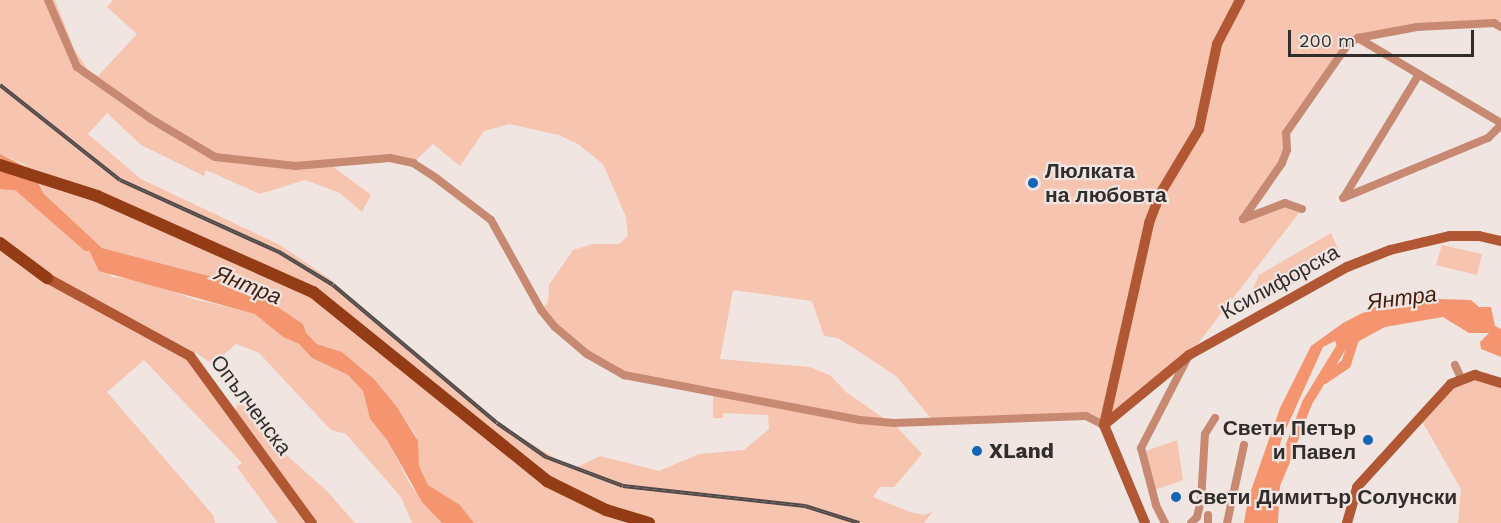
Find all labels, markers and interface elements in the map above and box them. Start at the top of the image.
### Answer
scale bar [1291,18,1477,56]
text: 200 m [1299,30,1355,51]
place label: Люлката на любовта [1045,158,1167,208]
marker: Люлката на любовта [1026,176,1040,190]
street label: Ксилифорска [1217,239,1343,325]
water label: Янтра [211,260,285,310]
water label: Янтра [1366,281,1438,315]
street label: Опълченска [205,350,297,460]
place label: Свети Петър и Павел [1223,415,1356,465]
marker: Свети Петър и Павел [1361,433,1375,447]
place label: XLand [989,438,1054,464]
marker: XLand [970,444,984,458]
place label: Свети Димитър Солунски [1188,484,1457,510]
marker: Свети Димитър Солунски [1169,490,1183,504]

